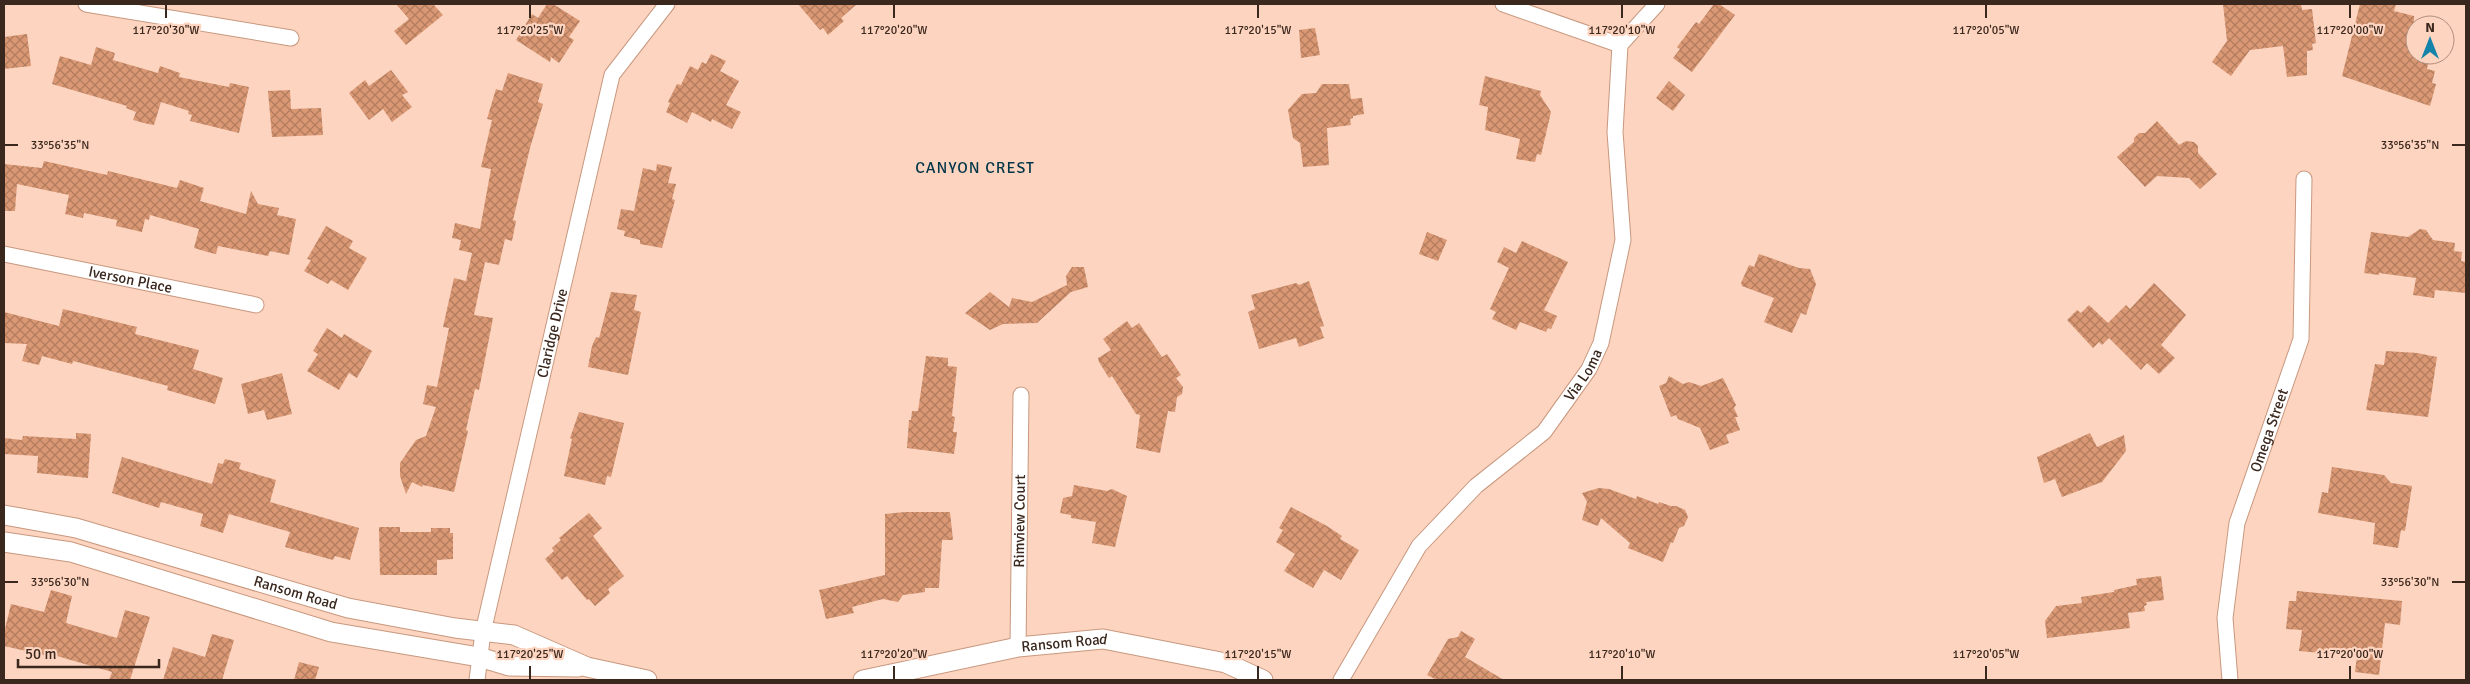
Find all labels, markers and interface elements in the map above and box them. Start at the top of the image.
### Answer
north arrow [2405,15,2455,65]
text: N [2425,19,2435,36]
text: 117°20'30"W [132,23,200,38]
text: 117°20'25"W [496,23,564,38]
text: 117°20'20"W [860,23,928,38]
text: 117°20'15"W [1224,23,1292,38]
text: 117°20'10"W [1588,23,1656,38]
text: 117°20'05"W [1952,23,2020,38]
text: 117°20'00"W [2316,23,2384,38]
text: 33°56'35"N [31,138,89,153]
text: 33°56'35"N [2381,138,2439,153]
district label: CANYON CREST [915,158,1035,178]
street label: Iverson Place [87,262,174,297]
street label: Claridge Drive [533,287,571,380]
street label: Via Loma [1560,346,1606,405]
street label: Omega Street [2246,386,2292,475]
street label: Rimview Court [1010,474,1029,568]
street label: Ransom Road [252,572,340,613]
text: 33°56'30"N [31,575,89,590]
text: 33°56'30"N [2381,575,2439,590]
street label: Ransom Road [1020,629,1109,656]
scale bar [18,636,159,668]
text: 50 m [25,645,56,663]
text: 117°20'25"W [496,647,564,662]
text: 117°20'20"W [860,647,928,662]
text: 117°20'15"W [1224,647,1292,662]
text: 117°20'10"W [1588,647,1656,662]
text: 117°20'05"W [1952,647,2020,662]
text: 117°20'00"W [2316,647,2384,662]

